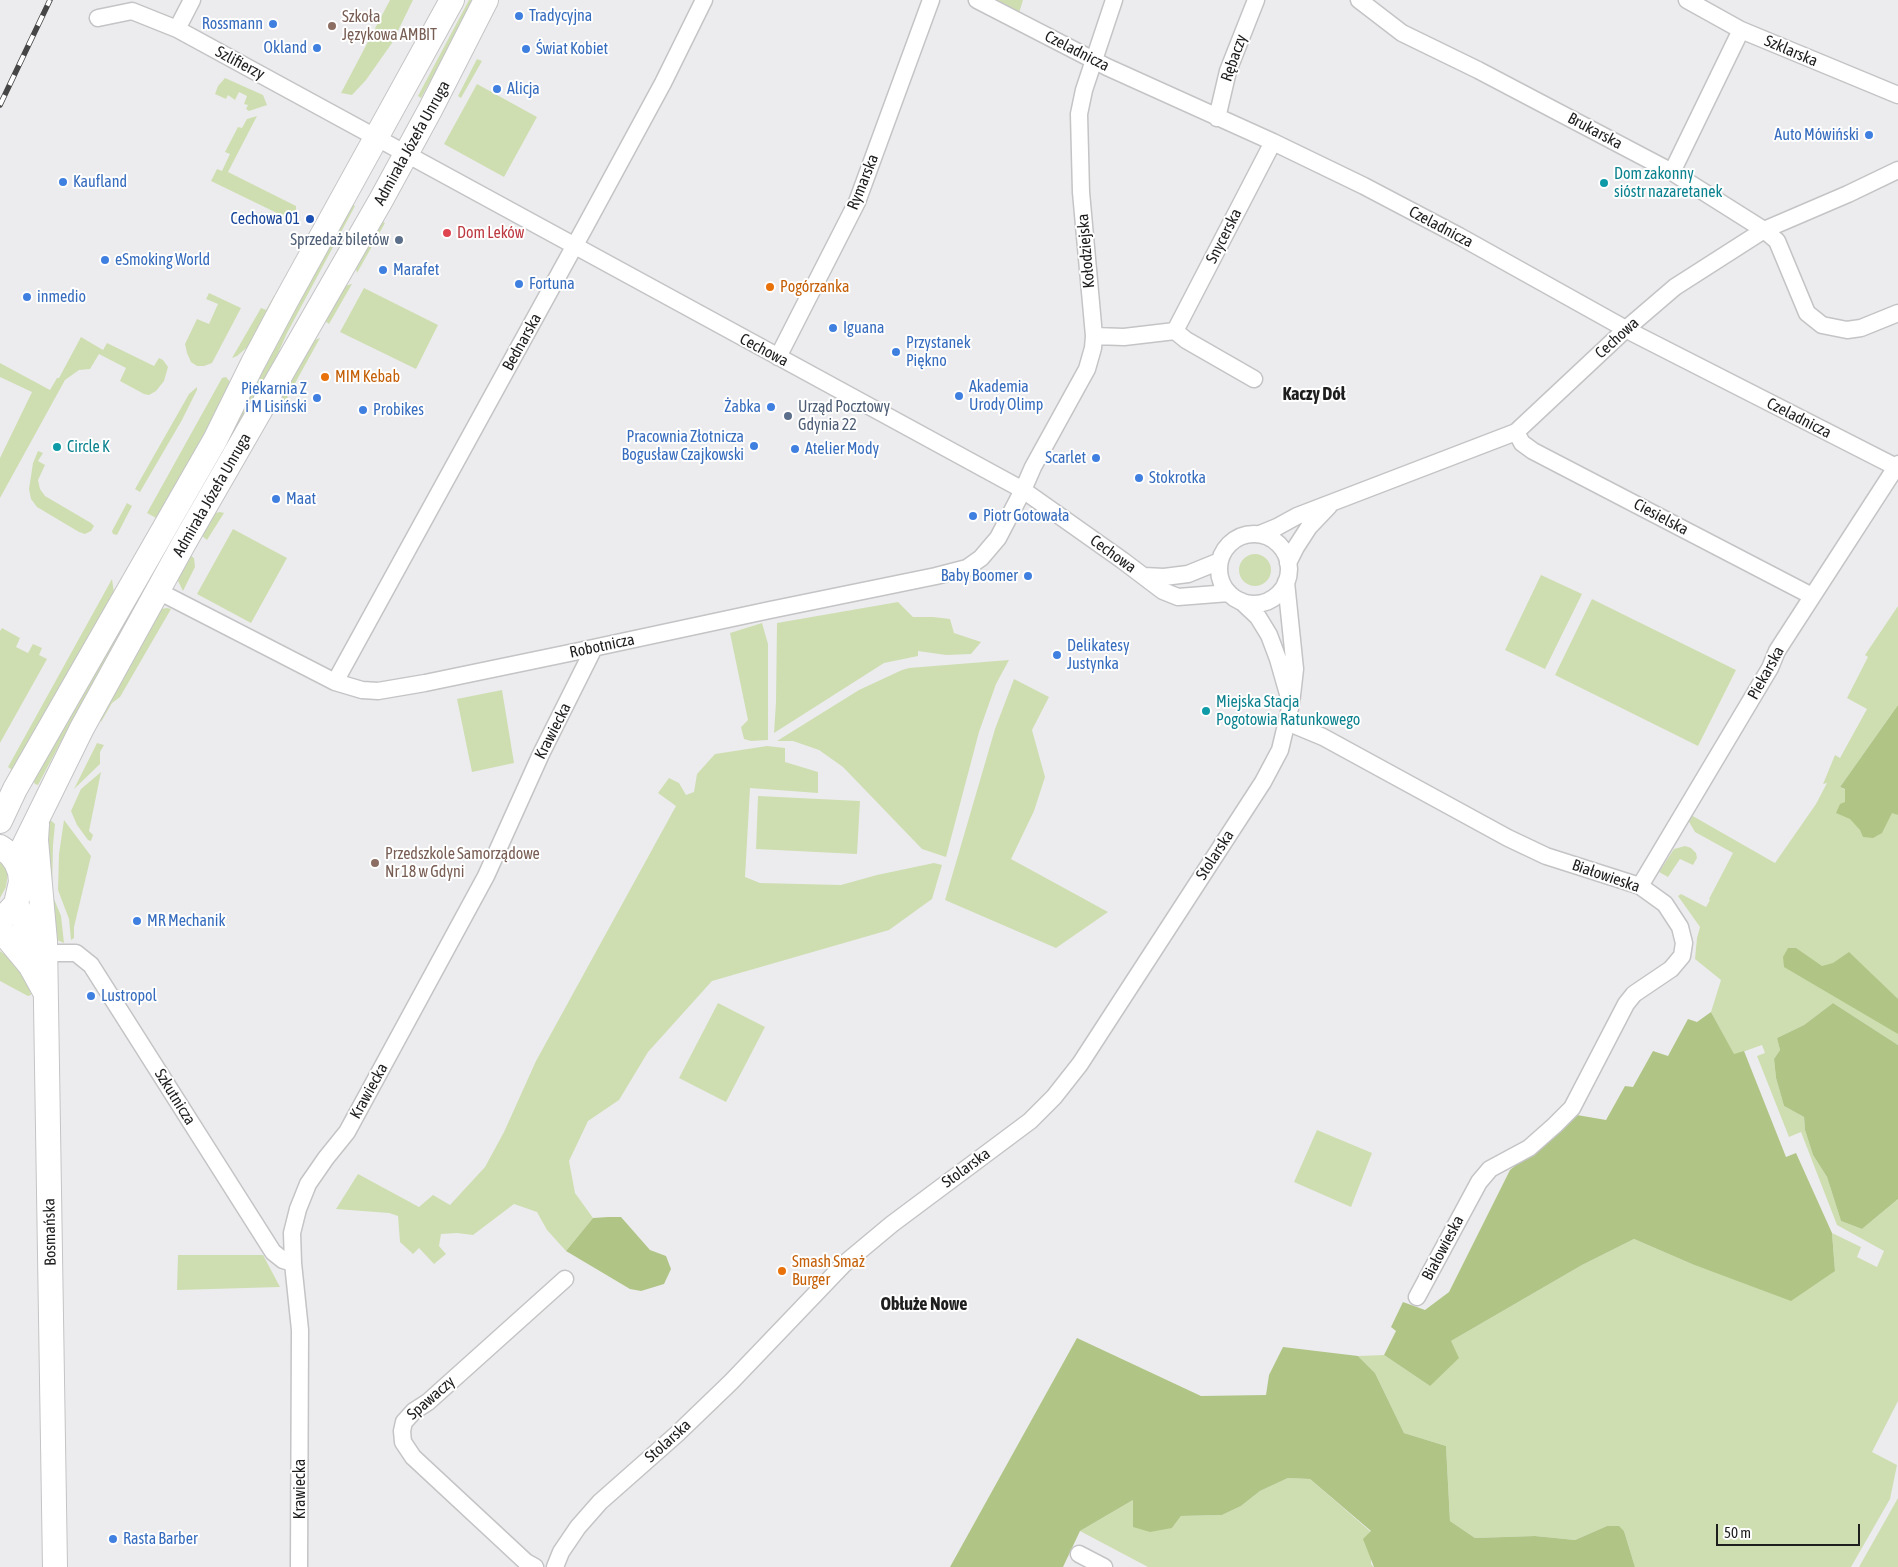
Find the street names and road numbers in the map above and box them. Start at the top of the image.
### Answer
street label: Czeladnicza [1042,27,1112,75]
street label: Szklarska [1761,31,1821,71]
street label: Rębaczy [1217,32,1251,84]
street label: Szlifierzy [212,42,268,84]
street label: Admirała Józefa Unruga [370,77,454,209]
street label: Brukarska [1564,109,1626,153]
street label: Rymarska [843,151,883,213]
street label: Czeladnicza [1406,202,1476,252]
street label: Snycerska [1202,205,1246,267]
street label: Kołodziejska [1073,213,1099,289]
street label: Bednarska [498,310,546,374]
street label: Cechowa [1591,313,1643,363]
street label: Cechowa [736,329,792,371]
street label: Czeladnicza [1764,394,1834,442]
street label: Admirała Józefa Unruga [169,430,255,560]
street label: Ciesielska [1630,495,1692,539]
street label: Cechowa [1086,531,1140,577]
street label: Robotnicza [568,630,636,662]
street label: Piekarska [1744,643,1788,703]
street label: Krawiecka [531,700,575,762]
street label: Stolarska [1192,827,1238,883]
street label: Białowieska [1569,855,1643,897]
street label: Krawiecka [346,1060,392,1122]
street label: Szkutnicza [150,1065,200,1129]
street label: Stolarska [938,1144,994,1192]
street label: Bosmańska [40,1198,60,1266]
street label: Białowieska [1418,1212,1468,1284]
street label: Spawaczy [403,1372,459,1424]
street label: Stolarska [641,1415,695,1467]
street label: Krawiecka [290,1459,310,1519]

